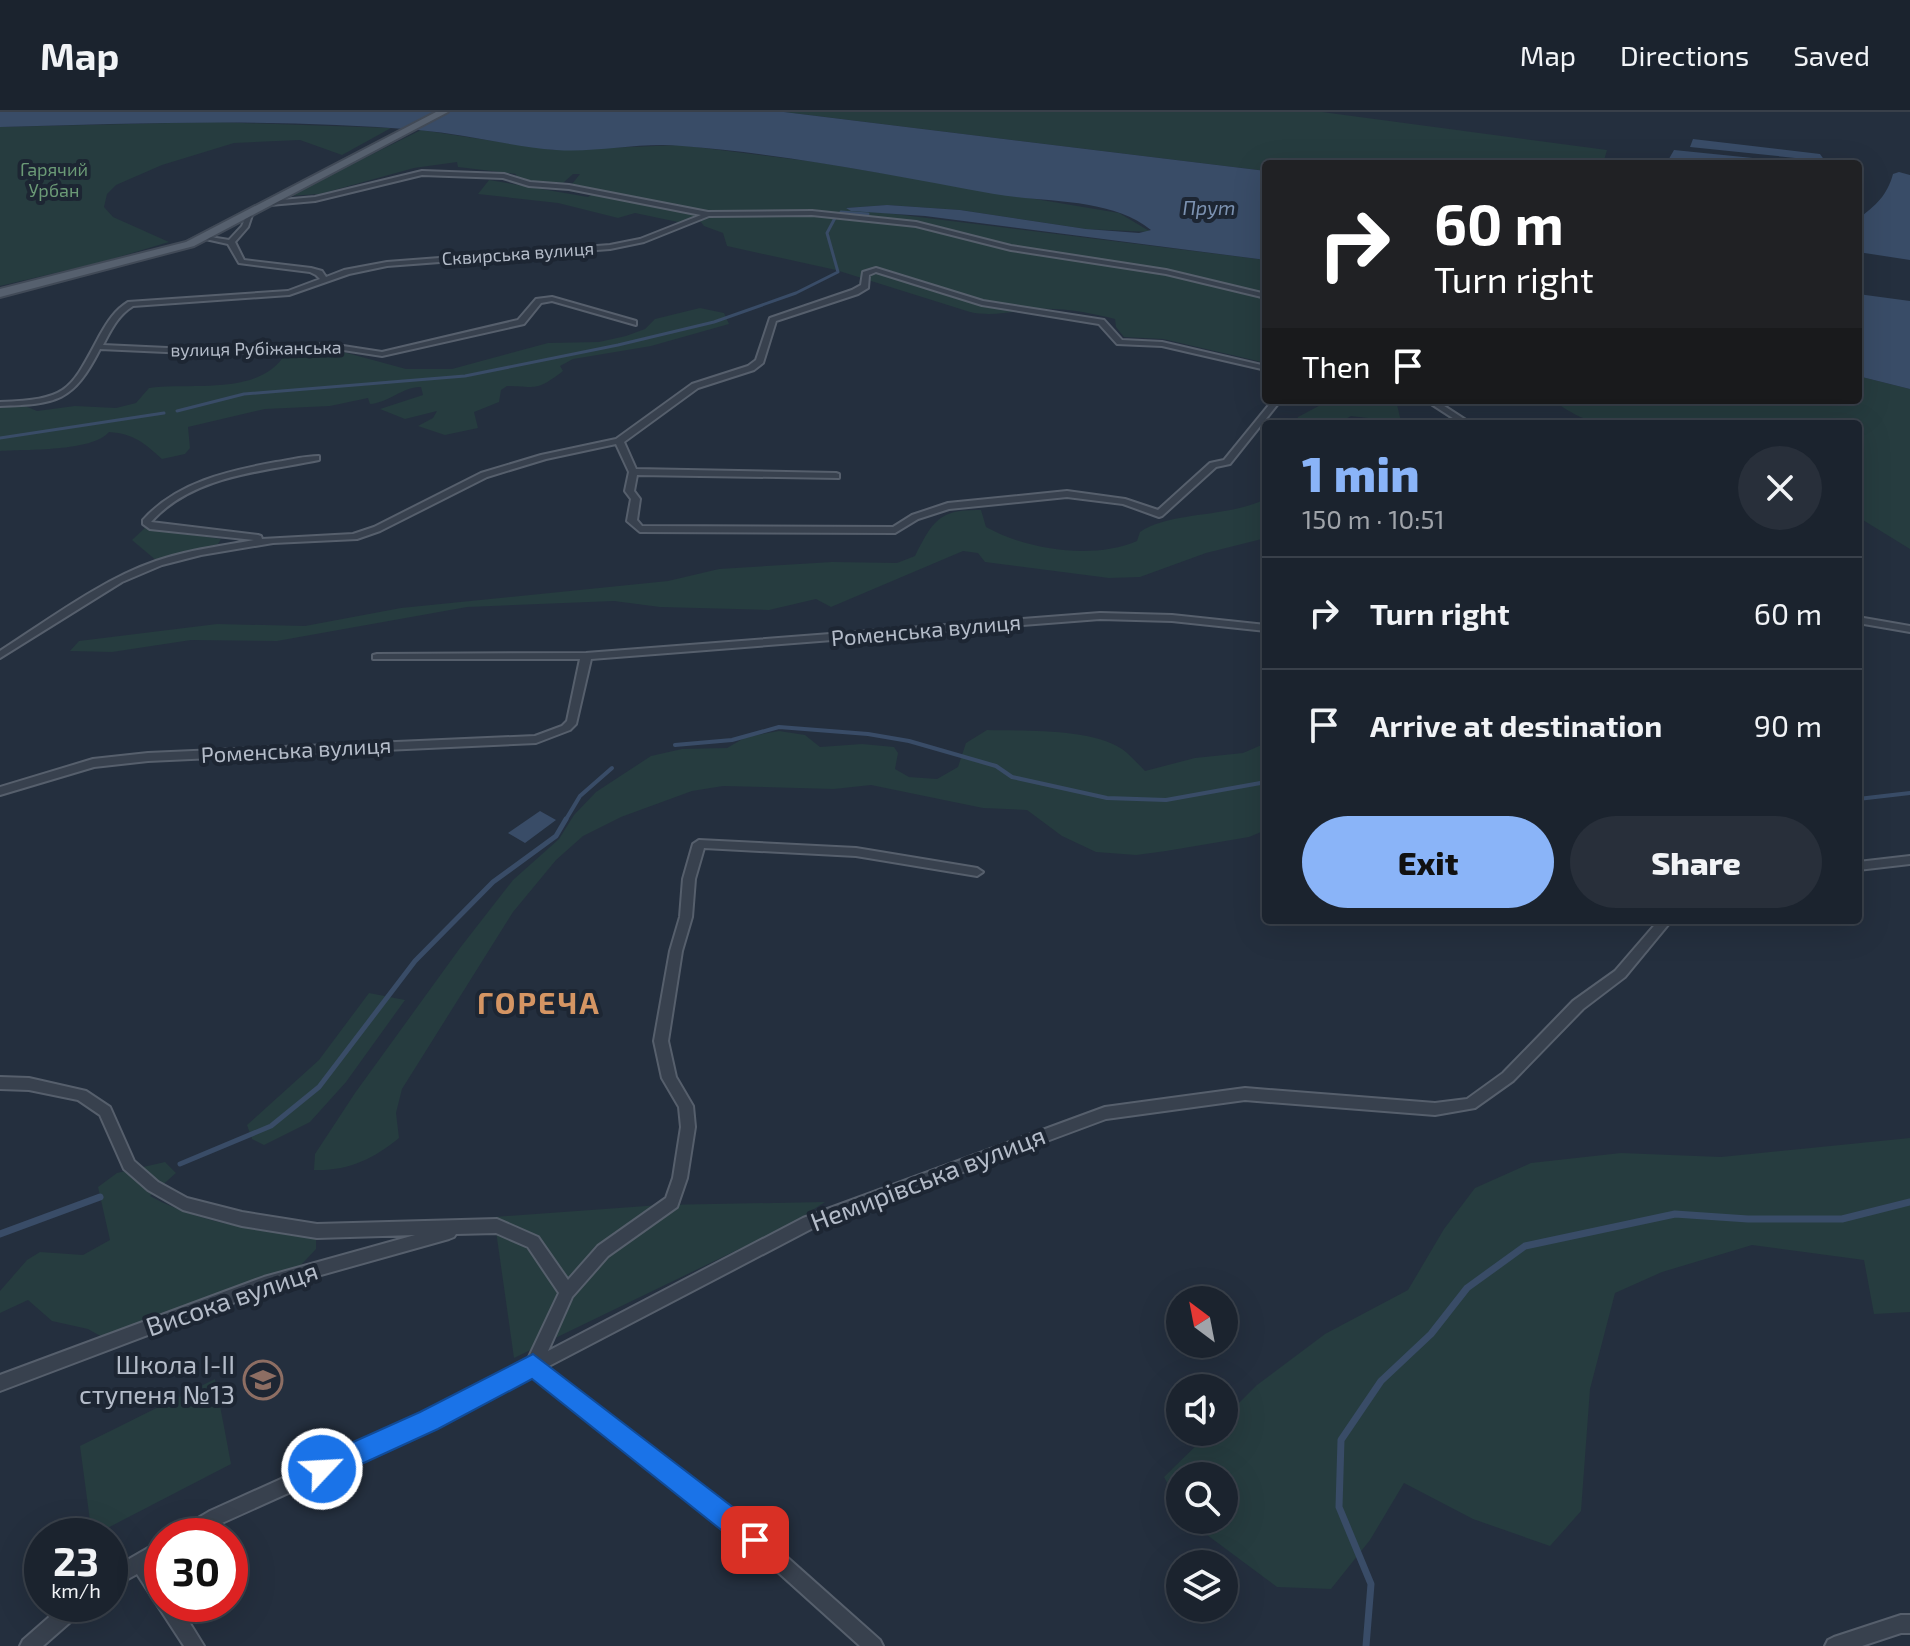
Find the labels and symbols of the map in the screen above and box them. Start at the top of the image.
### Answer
park label: Гарячий Урбан [20,158,88,201]
water label: Прут [1182,195,1236,219]
street label: Сквирська вулиця [441,237,595,269]
street label: вулиця Рубіжанська [170,336,342,360]
street label: Роменська вулиця [830,608,1022,651]
street label: Роменська вулиця [200,731,392,768]
district label: ГОРЕЧА [477,984,601,1020]
street label: Немирівська вулиця [806,1118,1050,1238]
street label: Висока вулиця [142,1254,322,1342]
north arrow [1166,1286,1238,1358]
place label: Школа I-II ступеня №13 [79,1348,235,1410]
school or university icon: Школа I-II ступеня №13 [242,1359,284,1401]
position arrow [280,1427,364,1511]
pin [721,1506,789,1574]
speed limit sign: 30 [144,1518,248,1622]

